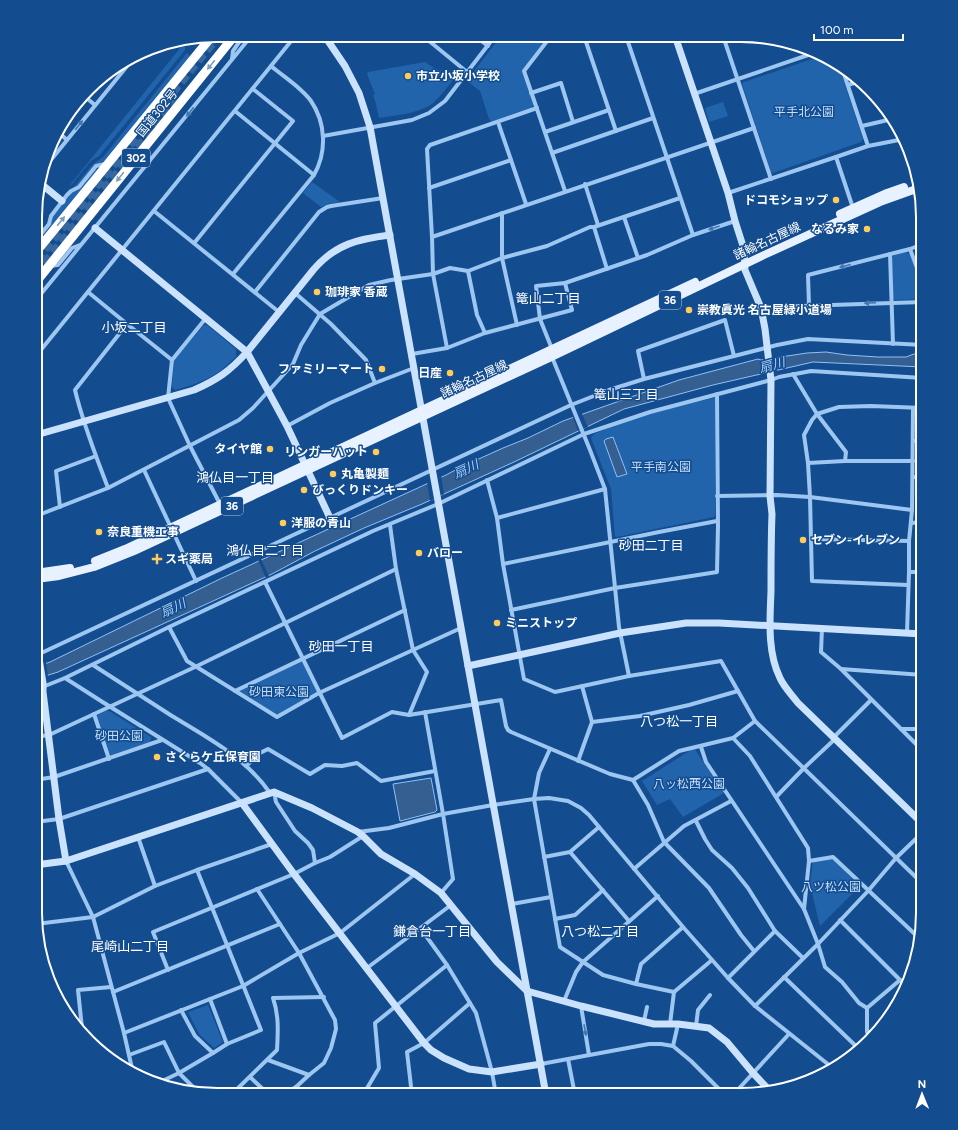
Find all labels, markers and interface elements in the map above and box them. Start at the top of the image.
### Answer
scale bar [814,16,903,42]
text: 100 m [820,23,854,37]
one-way arrow [206,60,215,71]
place label: 市立小坂小学校 [416,69,500,83]
marker: 市立小坂小学校 [403,71,413,81]
street label: 国道302号 [134,86,180,140]
park label: 平手北公園 [774,105,834,119]
one-way arrow [185,106,194,117]
one-way arrow [75,120,83,131]
road number: 302 [122,149,150,167]
one-way arrow [116,172,125,183]
place label: ドコモショップ [744,193,828,207]
marker: ドコモショップ [831,195,841,205]
one-way arrow [57,216,65,227]
street label: 諸輪名古屋線 [731,219,803,263]
place label: なるみ家 [811,222,859,236]
marker: なるみ家 [862,224,872,234]
one-way arrow [707,225,719,231]
one-way arrow [839,263,851,269]
place label: 珈琲家 香蔵 [325,285,388,299]
marker: 珈琲家 香蔵 [312,287,322,297]
district label: 篭山二丁目 [515,291,581,306]
road number: 36 [659,291,681,309]
one-way arrow [864,300,876,307]
place label: 崇教眞光 名古屋緑小道場 [697,303,832,317]
marker: 崇教眞光 名古屋緑小道場 [684,305,694,315]
district label: 小坂二丁目 [101,320,167,335]
water label: 扇川 [757,354,788,376]
street label: 諸輪名古屋線 [438,357,510,401]
place label: ファミリーマート [278,362,374,376]
marker: ファミリーマート [377,364,387,374]
place label: 日産 [418,366,442,380]
marker: 日産 [445,368,455,378]
district label: 篭山三丁目 [593,387,659,402]
place label: タイヤ館 [214,442,262,456]
marker: タイヤ館 [265,444,275,454]
place label: リンガーハット [284,445,368,459]
marker: リンガーハット [371,447,381,457]
water label: 扇川 [451,456,483,481]
park label: 平手南公園 [631,460,691,474]
place label: 丸亀製麺 [341,467,389,481]
marker: 丸亀製麺 [328,469,338,479]
district label: 鴻仏目一丁目 [196,470,274,485]
place label: びっくりドンキー [312,483,408,497]
marker: びっくりドンキー [299,485,309,495]
road number: 36 [221,497,243,515]
place label: 洋服の青山 [291,516,351,530]
marker: 洋服の青山 [278,518,288,528]
place label: 奈良重機工事 [107,525,179,539]
marker: 奈良重機工事 [94,527,104,537]
place label: セブン-イレブン [811,533,900,547]
marker: セブン-イレブン [798,535,808,545]
district label: 砂田二丁目 [618,538,684,553]
district label: 鴻仏目二丁目 [226,543,304,558]
place label: バロー [427,546,463,560]
marker: バロー [414,548,424,558]
place label: スギ薬局 [165,552,213,566]
marker: スギ薬局 [152,554,162,564]
water label: 扇川 [158,595,190,620]
place label: ミニストップ [505,616,577,630]
marker: ミニストップ [492,618,502,628]
district label: 砂田一丁目 [308,639,374,654]
park label: 砂田東公園 [249,685,309,699]
district label: 八つ松一丁目 [640,714,718,729]
park label: 砂田公園 [95,729,143,743]
place label: さくらケ丘保育園 [165,750,261,764]
marker: さくらケ丘保育園 [152,752,162,762]
park label: 八ッ松西公園 [653,777,725,791]
park label: 八ツ松公園 [801,880,861,894]
district label: 鎌倉台一丁目 [393,924,471,939]
district label: 八つ松二丁目 [561,924,639,939]
district label: 尾崎山二丁目 [91,939,169,954]
one-way arrow [582,1024,588,1036]
north arrow [902,1074,942,1114]
text: N [917,1078,926,1091]

